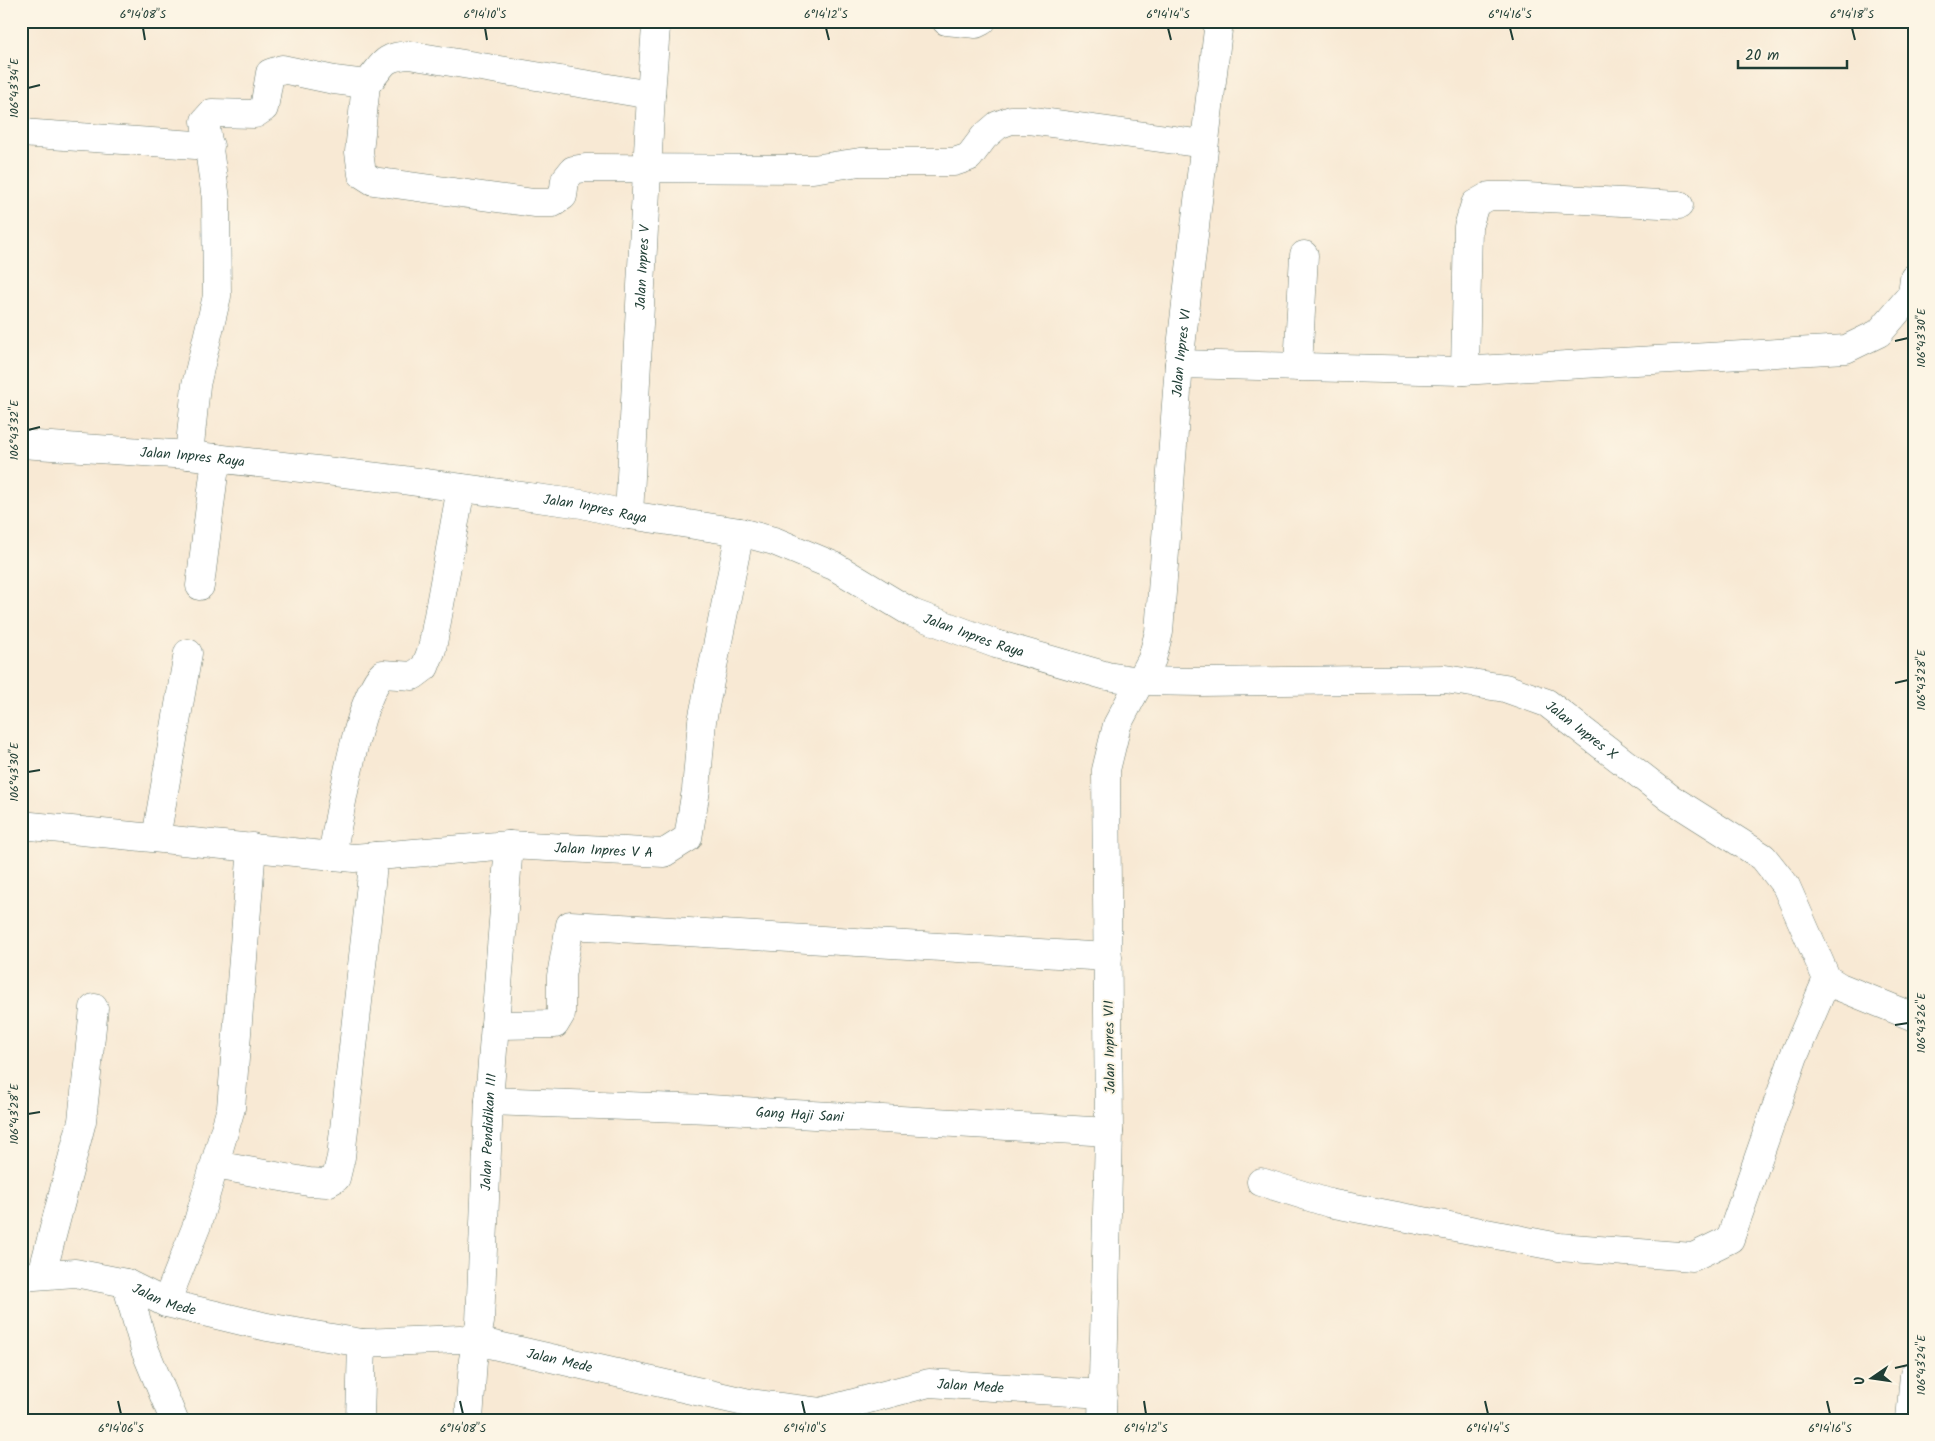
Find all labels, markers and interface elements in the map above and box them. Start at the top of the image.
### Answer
text: 6°14'08"S [120,5,167,24]
text: 6°14'10"S [464,5,507,24]
text: 6°14'12"S [804,5,849,24]
text: 6°14'14"S [1146,5,1190,24]
text: 6°14'16"S [1488,5,1532,24]
text: 6°14'18"S [1830,5,1875,24]
scale bar [1738,38,1846,70]
text: 20 m [1745,44,1779,68]
text: 106°43'34"E [5,57,24,118]
street label: Jalan Inpres V [630,223,656,310]
street label: Jalan Inpres VI [1167,307,1197,398]
text: 106°43'30"E [1912,307,1931,368]
text: 106°43'32"E [5,399,24,460]
street label: Jalan Inpres Raya [139,442,246,473]
street label: Jalan Inpres Raya [542,489,648,530]
street label: Jalan Inpres Raya [920,608,1027,664]
text: 106°43'28"E [1912,649,1931,710]
street label: Jalan Inpres X [1540,696,1622,766]
text: 106°43'30"E [5,741,24,802]
street label: Jalan Inpres V A [554,837,654,864]
text: 106°43'26"E [1912,992,1931,1053]
street label: Jalan Inpres VII [1098,1000,1122,1094]
street label: Jalan Pendidikan III [475,1072,503,1191]
text: 106°43'28"E [5,1083,24,1144]
street label: Gang Haji Sani [755,1102,845,1129]
street label: Jalan Mede [128,1278,199,1322]
text: 106°43'24"E [1912,1334,1931,1395]
street label: Jalan Mede [524,1343,595,1379]
north arrow [1848,1354,1898,1404]
street label: Jalan Mede [936,1374,1005,1400]
text: U [1849,1374,1872,1387]
text: 6°14'06"S [98,1419,145,1438]
text: 6°14'08"S [440,1419,487,1438]
text: 6°14'10"S [784,1419,827,1438]
text: 6°14'12"S [1124,1419,1169,1438]
text: 6°14'14"S [1466,1419,1510,1438]
text: 6°14'16"S [1808,1419,1852,1438]

